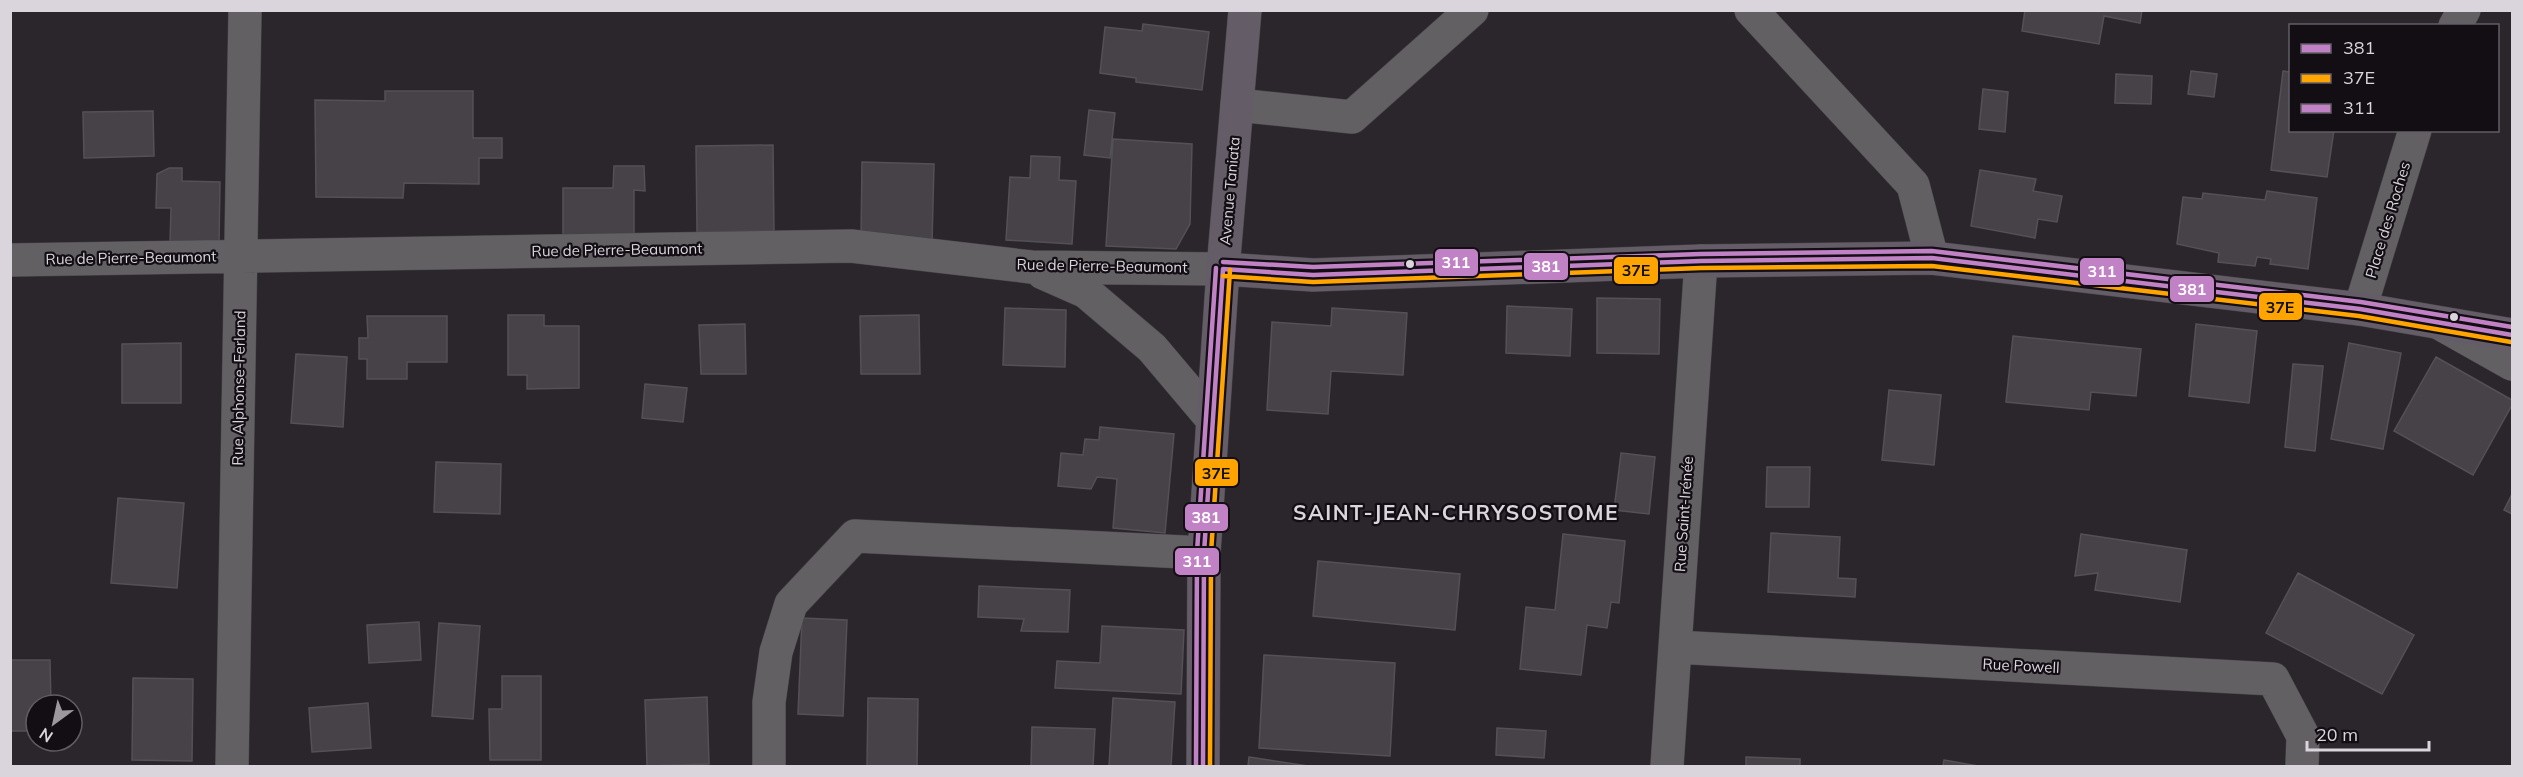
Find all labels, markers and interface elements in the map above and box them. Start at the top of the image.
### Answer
legend [2289,24,2499,132]
text: 381 [2343,36,2375,59]
text: 37E [2343,66,2375,89]
text: 311 [2343,96,2375,119]
street label: Avenue Taniata [1215,136,1244,246]
street label: Place des Roches [2361,159,2414,280]
street label: Rue de Pierre-Beaumont [531,239,703,260]
street label: Rue de Pierre-Beaumont [45,247,217,268]
line badge: 311 [1434,248,1479,277]
text: 311 [1442,252,1470,272]
line badge: 381 [1523,252,1569,281]
street label: Rue de Pierre-Beaumont [1016,255,1188,276]
text: 381 [1532,256,1560,276]
line badge: 37E [1613,256,1659,285]
line badge: 311 [2079,257,2125,286]
unlabelled marker [1404,258,1416,270]
text: 37E [1622,260,1650,280]
text: 311 [2088,261,2116,281]
line badge: 381 [2169,275,2215,303]
text: 381 [2178,279,2206,299]
line badge: 37E [2258,292,2303,321]
text: 37E [2266,297,2294,317]
street label: Rue Alphonse-Ferland [228,310,249,466]
unlabelled marker [2448,311,2460,323]
street label: Rue Saint-Irénée [1670,456,1697,572]
line badge: 37E [1194,458,1239,487]
text: 37E [1202,463,1230,483]
district label: SAINT-JEAN-CHRYSOSTOME [1293,499,1619,525]
line badge: 381 [1184,503,1229,532]
text: 381 [1192,507,1220,527]
line badge: 311 [1174,547,1220,576]
text: 311 [1183,551,1211,571]
street label: Rue Powell [1982,654,2060,677]
north arrow [24,693,84,753]
scale bar [2307,714,2428,752]
text: 20 m [2316,723,2358,746]
text: N [35,724,56,747]

